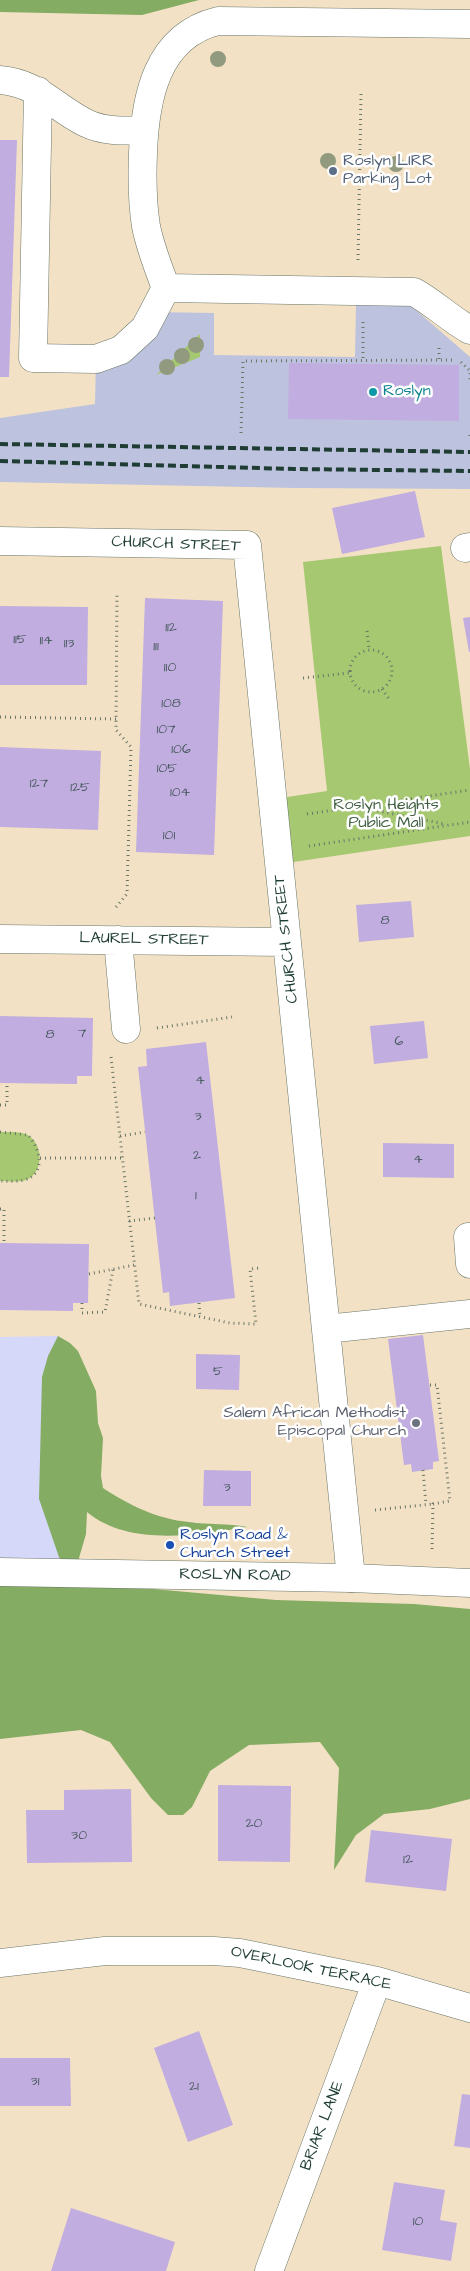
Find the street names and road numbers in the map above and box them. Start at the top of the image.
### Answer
street label: CHURCH STREET [111,533,241,557]
street label: CHURCH STREET [271,874,303,1004]
street label: LAUREL STREET [79,929,209,951]
street label: ROSLYN ROAD [179,1565,291,1587]
street label: OVERLOOK TERRACE [229,1943,393,1995]
street label: BRIAR LANE [297,2079,349,2173]

